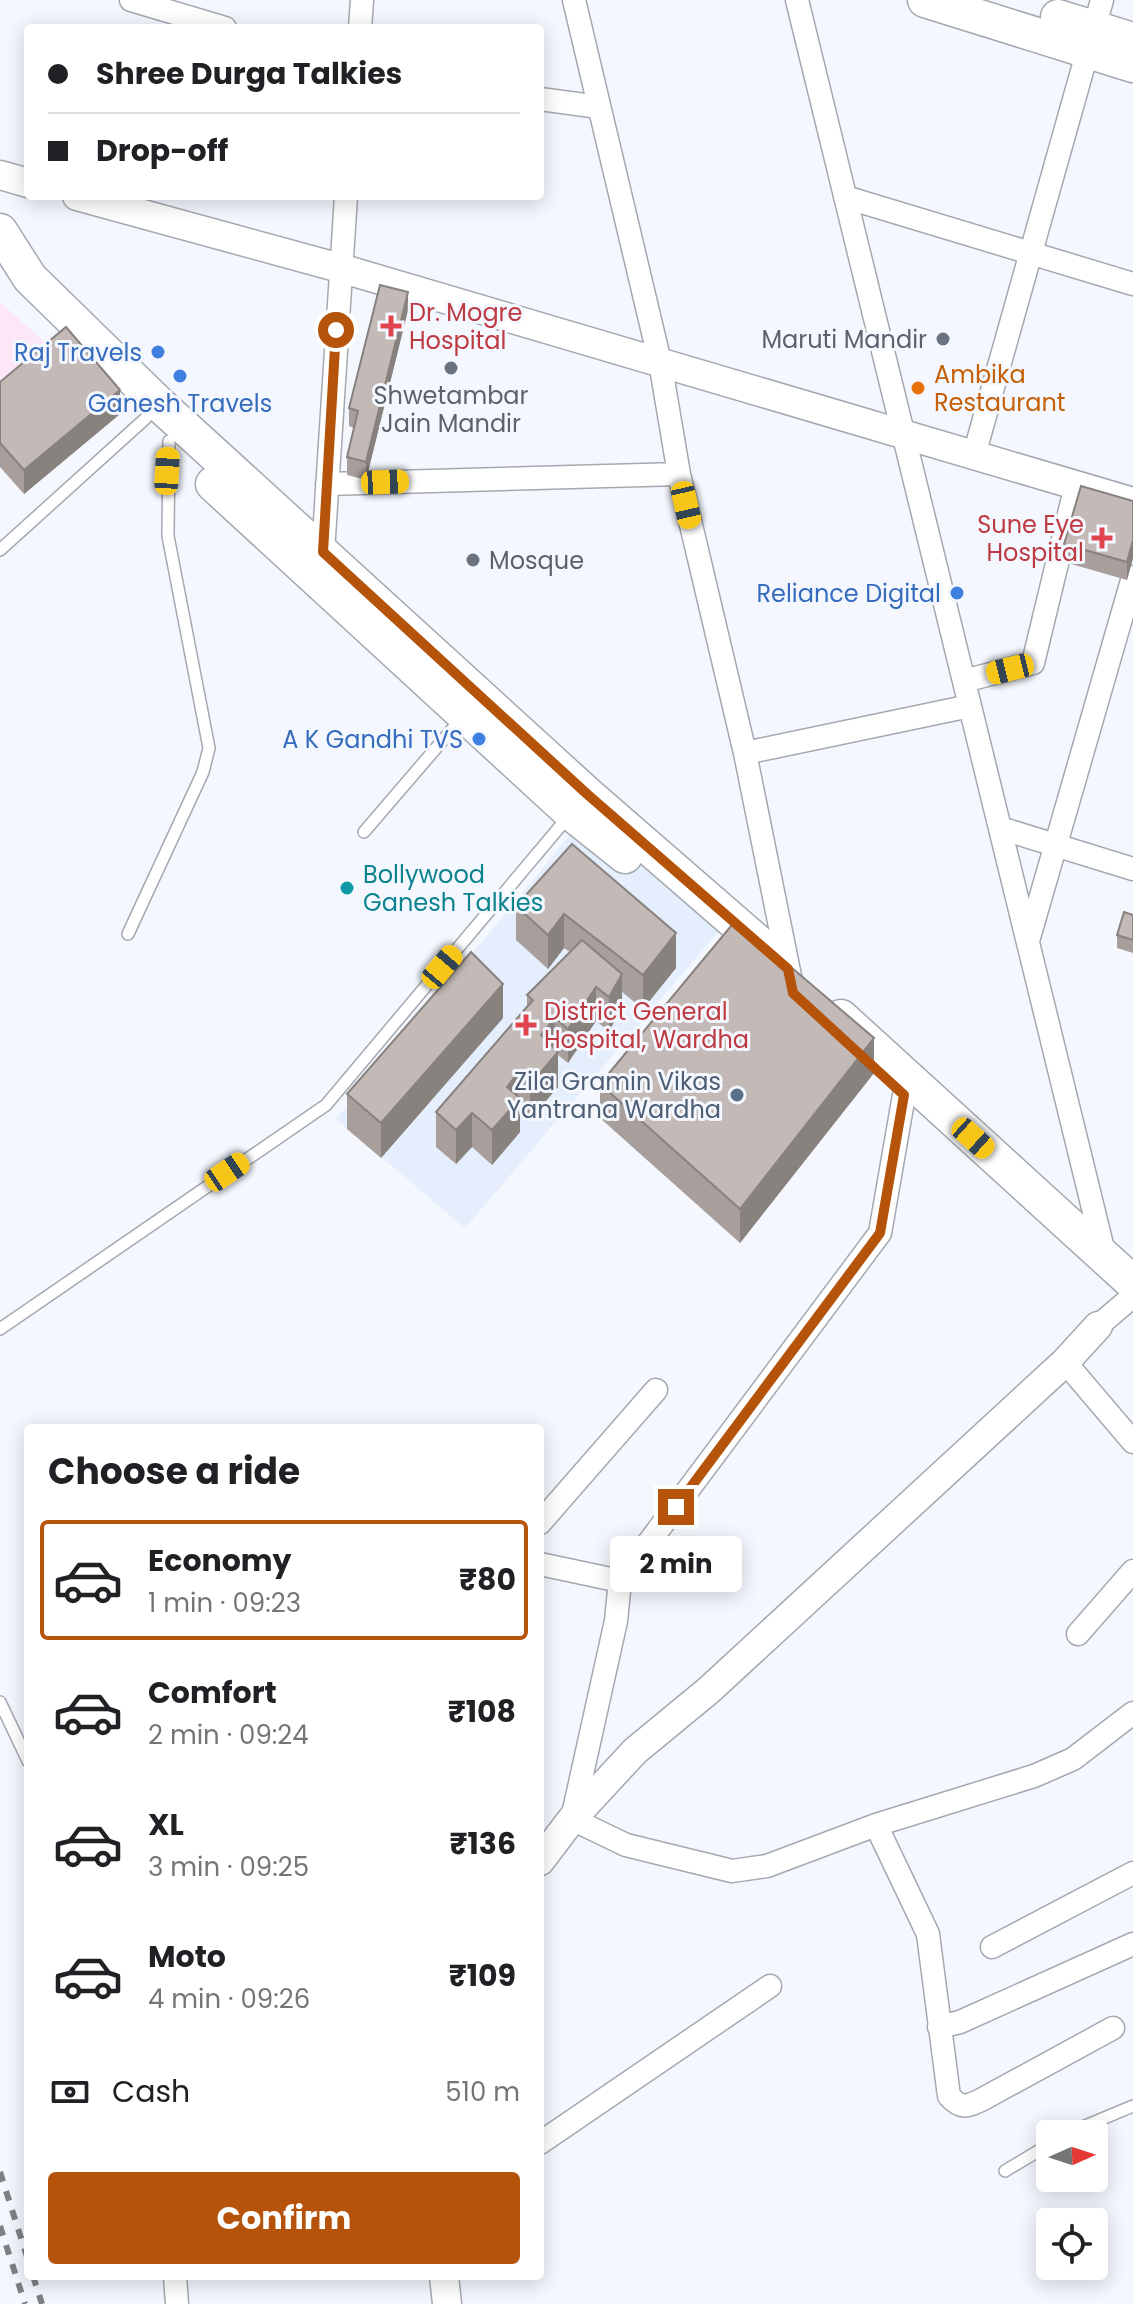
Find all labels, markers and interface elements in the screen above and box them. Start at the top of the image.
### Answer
text: Shree Durga Talkies [96,52,402,95]
text: Drop-off [96,129,228,172]
place label: Dr. Mogre Hospital [409,296,522,357]
route start [318,312,354,348]
marker: Dr. Mogre Hospital [380,315,402,337]
place label: Maruti Mandir [761,323,927,356]
marker: Maruti Mandir [934,330,952,348]
place label: Raj Travels [14,336,142,369]
marker: Raj Travels [149,343,167,361]
place label: Ambika Restaurant [934,358,1066,419]
marker: Shwetambar Jain Mandir [442,359,460,377]
marker: Ganesh Travels [171,367,189,385]
place label: Shwetambar Jain Mandir [373,379,529,440]
marker: Ambika Restaurant [909,379,927,397]
place label: Ganesh Travels [88,387,272,420]
car [154,446,180,496]
car [361,469,409,495]
car [669,479,703,531]
place label: Sune Eye Hospital [977,508,1084,569]
marker: Sune Eye Hospital [1091,527,1113,549]
place label: Mosque [489,544,584,577]
marker: Mosque [464,551,482,569]
place label: Reliance Digital [756,577,941,610]
marker: Reliance Digital [948,584,966,602]
car [984,652,1036,686]
place label: A K Gandhi TVS [282,723,463,756]
marker: A K Gandhi TVS [470,730,488,748]
place label: Bollywood Ganesh Talkies [363,858,543,919]
marker: Bollywood Ganesh Talkies [338,879,356,897]
car [417,941,467,993]
place label: District General Hospital, Wardha [544,995,749,1056]
marker: District General Hospital, Wardha [515,1014,537,1036]
place label: Zila Gramin Vikas Yantrana Wardha [507,1065,721,1126]
marker: Zila Gramin Vikas Yantrana Wardha [728,1086,746,1104]
car [947,1113,999,1163]
car [200,1149,254,1195]
text: Choose a ride [48,1446,300,1497]
route end [658,1489,694,1525]
callout: 2 min [610,1535,742,1591]
text: Economy [148,1539,292,1582]
icon: car [52,1544,124,1616]
text: 2 min [639,1546,713,1582]
text: ₹80 [459,1558,516,1601]
text: 1 min · 09:23 [148,1585,301,1621]
text: Comfort [148,1671,277,1714]
icon: car [52,1676,124,1748]
text: ₹108 [448,1690,516,1733]
text: 2 min · 09:24 [148,1717,309,1753]
text: XL [148,1803,184,1846]
icon: car [52,1808,124,1880]
text: ₹136 [450,1822,516,1865]
text: 3 min · 09:25 [148,1849,309,1885]
text: Moto [148,1935,226,1978]
icon: car [52,1940,124,2012]
text: ₹109 [449,1954,516,1997]
text: 4 min · 09:26 [148,1981,310,2017]
icon: cash [48,2070,92,2114]
text: Cash [112,2070,190,2113]
text: 510 m [445,2074,520,2110]
north arrow [1036,2120,1108,2192]
map controls [1036,2120,1108,2280]
button: Confirm [48,2172,520,2264]
button: locate [1036,2208,1108,2280]

